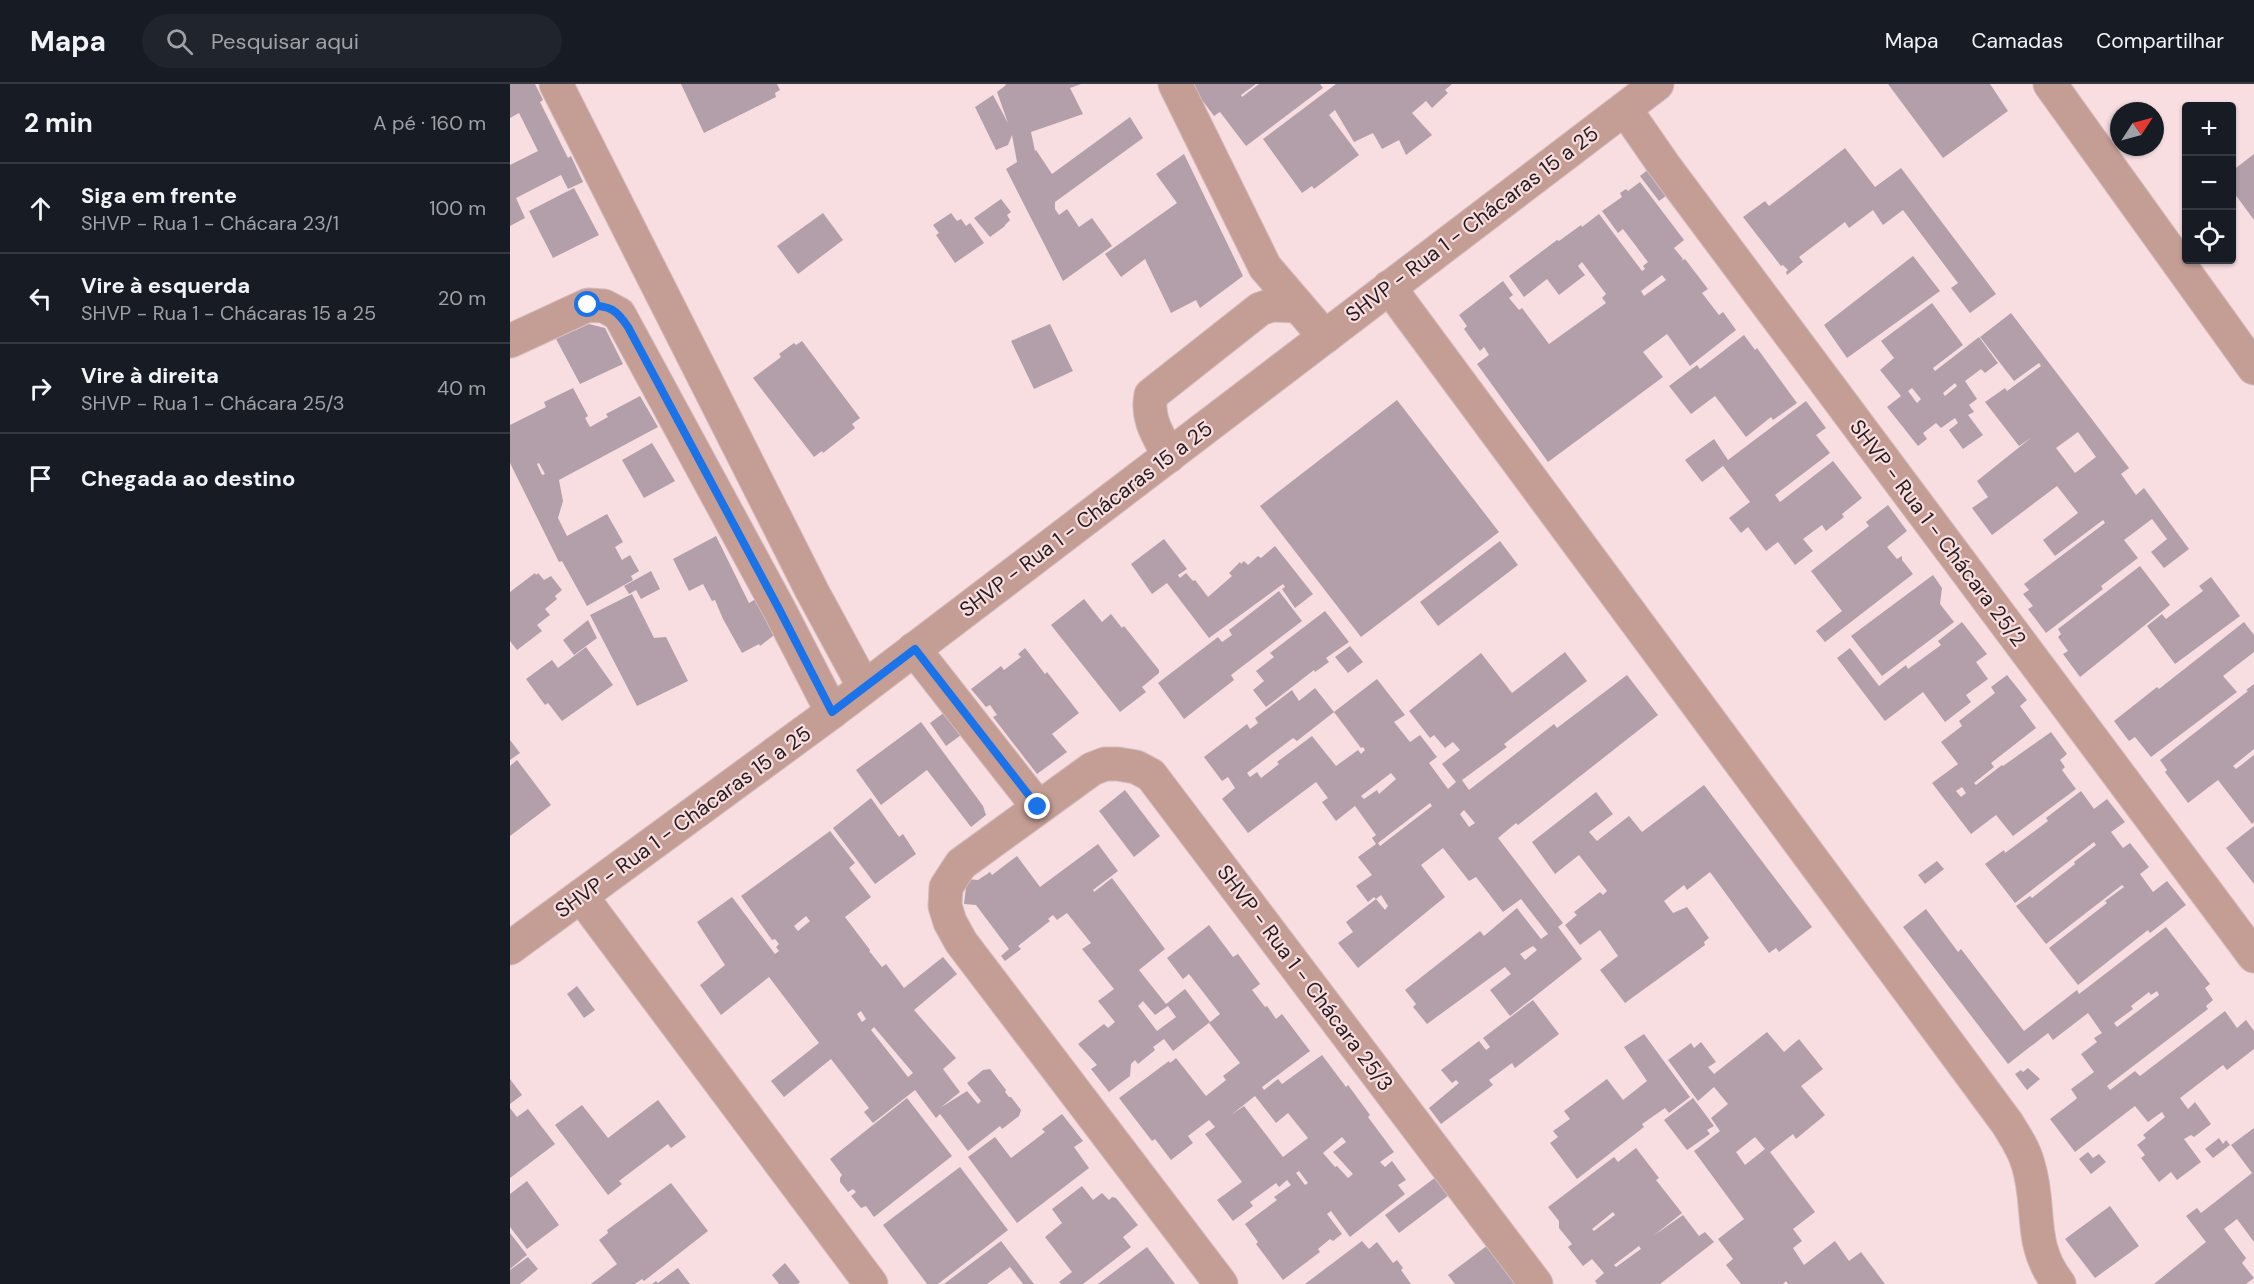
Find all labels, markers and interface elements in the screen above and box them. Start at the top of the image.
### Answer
search box [142,14,562,68]
text: Mapa [30,23,106,60]
icon: search [163,25,196,58]
text: Pesquisar aqui [211,27,359,56]
text: Mapa [1885,27,1938,55]
text: Camadas [1971,27,2063,55]
text: Compartilhar [2096,27,2224,55]
north arrow [2110,102,2164,156]
map controls [2182,102,2236,264]
button: + [2182,102,2236,156]
text: 2 min [24,106,93,140]
text: A pé · 160 m [373,110,486,136]
street label: SHVP - Rua 1 - Chácaras 15 a 25 [1340,120,1604,328]
button: − [2182,156,2236,210]
text: Siga em frente [81,181,237,210]
icon: ahead [24,192,57,225]
text: 100 m [429,195,486,221]
text: SHVP - Rua 1 - Chácara 23/1 [81,210,339,236]
button: locate [2182,210,2236,264]
text: Vire à esquerda [81,271,250,300]
icon: left [24,282,57,315]
text: 20 m [438,285,486,311]
route start [574,291,600,317]
text: SHVP - Rua 1 - Chácaras 15 a 25 [81,300,376,326]
text: Vire à direita [81,361,219,390]
icon: right [24,372,57,405]
text: 40 m [437,375,486,401]
text: SHVP - Rua 1 - Chácara 25/3 [81,390,345,416]
street label: SHVP - Rua 1 - Chácara 25/2 [1843,414,2033,652]
street label: SHVP - Rua 1 - Chácaras 15 a 25 [954,415,1218,623]
icon: arrive [24,462,57,495]
text: Chegada ao destino [81,464,295,493]
street label: SHVP - Rua 1 - Chácaras 15 a 25 [549,720,817,924]
route end [1024,793,1050,819]
street label: SHVP - Rua 1 - Chácara 25/3 [1211,859,1399,1097]

